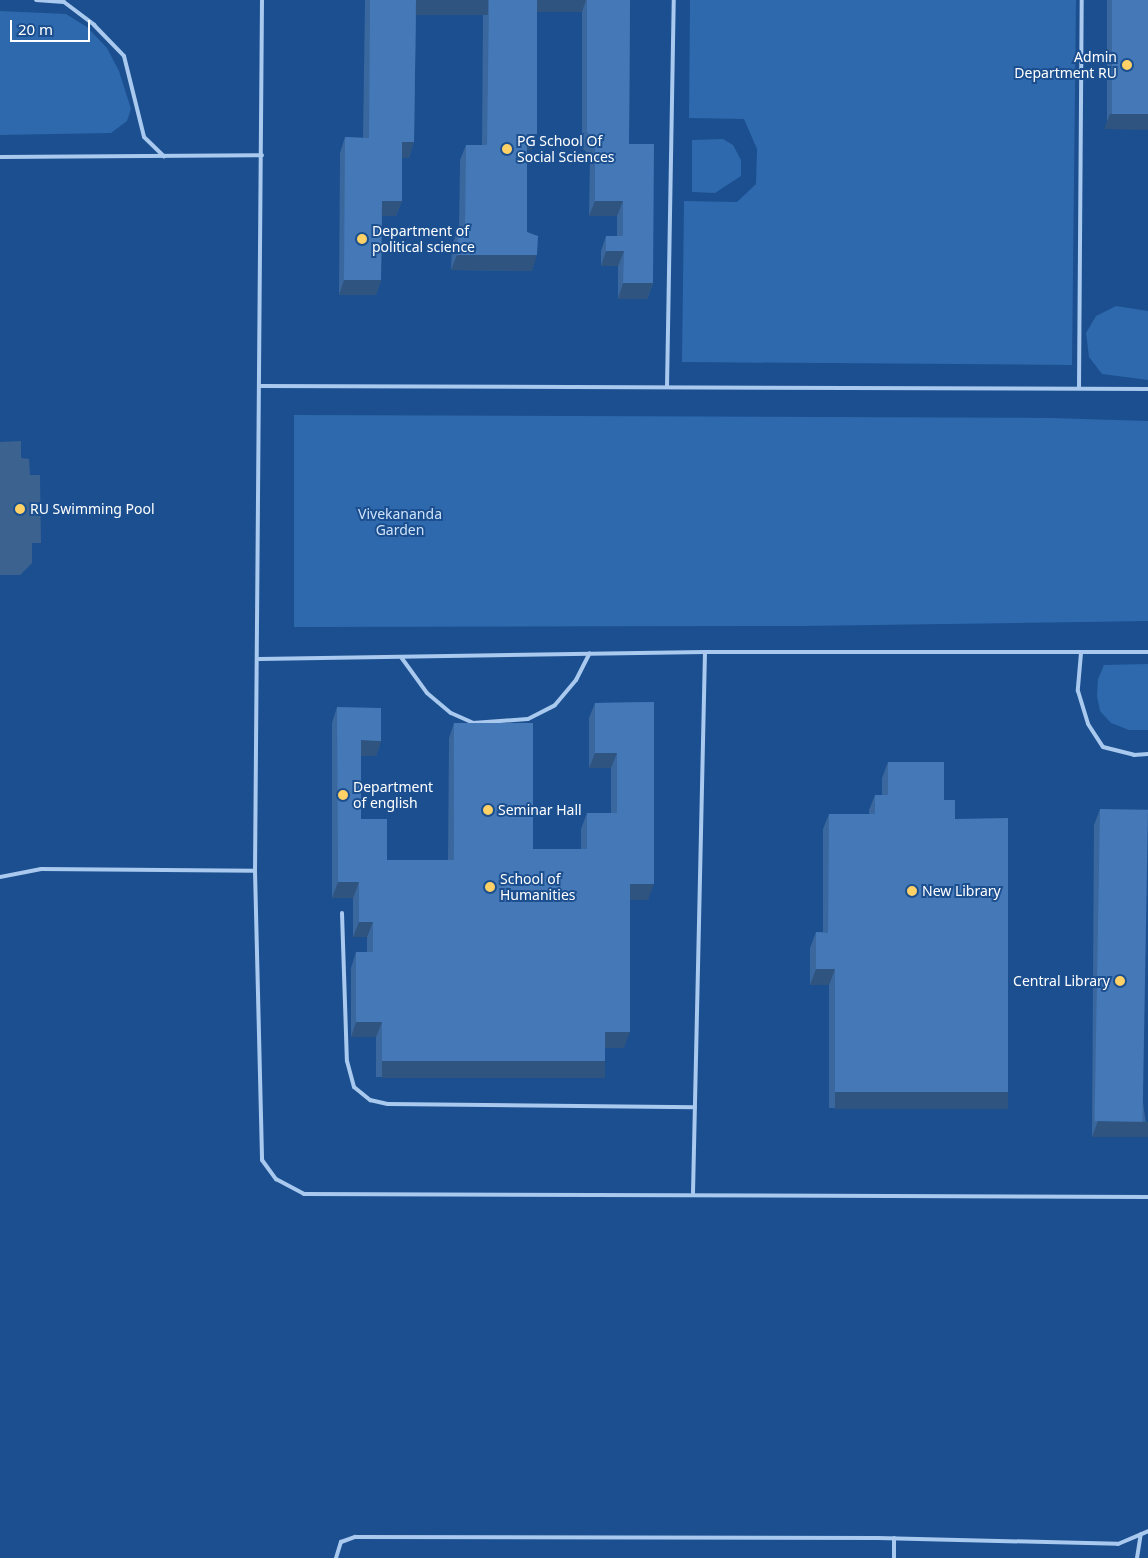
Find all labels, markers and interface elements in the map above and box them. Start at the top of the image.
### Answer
scale bar [12,10,92,42]
text: 20 m [18,19,53,39]
place label: Admin Department RU [1014,49,1117,82]
marker: Admin Department RU [1121,59,1133,71]
place label: PG School Of Social Sciences [517,133,614,166]
marker: PG School Of Social Sciences [501,143,513,155]
place label: Department of political science [372,223,475,256]
marker: Department of political science [356,233,368,245]
place label: RU Swimming Pool [30,501,155,517]
marker: RU Swimming Pool [14,503,26,515]
park label: Vivekananda Garden [358,506,442,538]
place label: Department of english [353,779,433,812]
marker: Department of english [337,789,349,801]
place label: Seminar Hall [498,802,582,818]
marker: Seminar Hall [482,804,494,816]
place label: School of Humanities [500,871,576,904]
marker: School of Humanities [484,881,496,893]
place label: New Library [922,883,1001,899]
marker: New Library [906,885,918,897]
place label: Central Library [1013,973,1110,989]
marker: Central Library [1114,975,1126,987]

